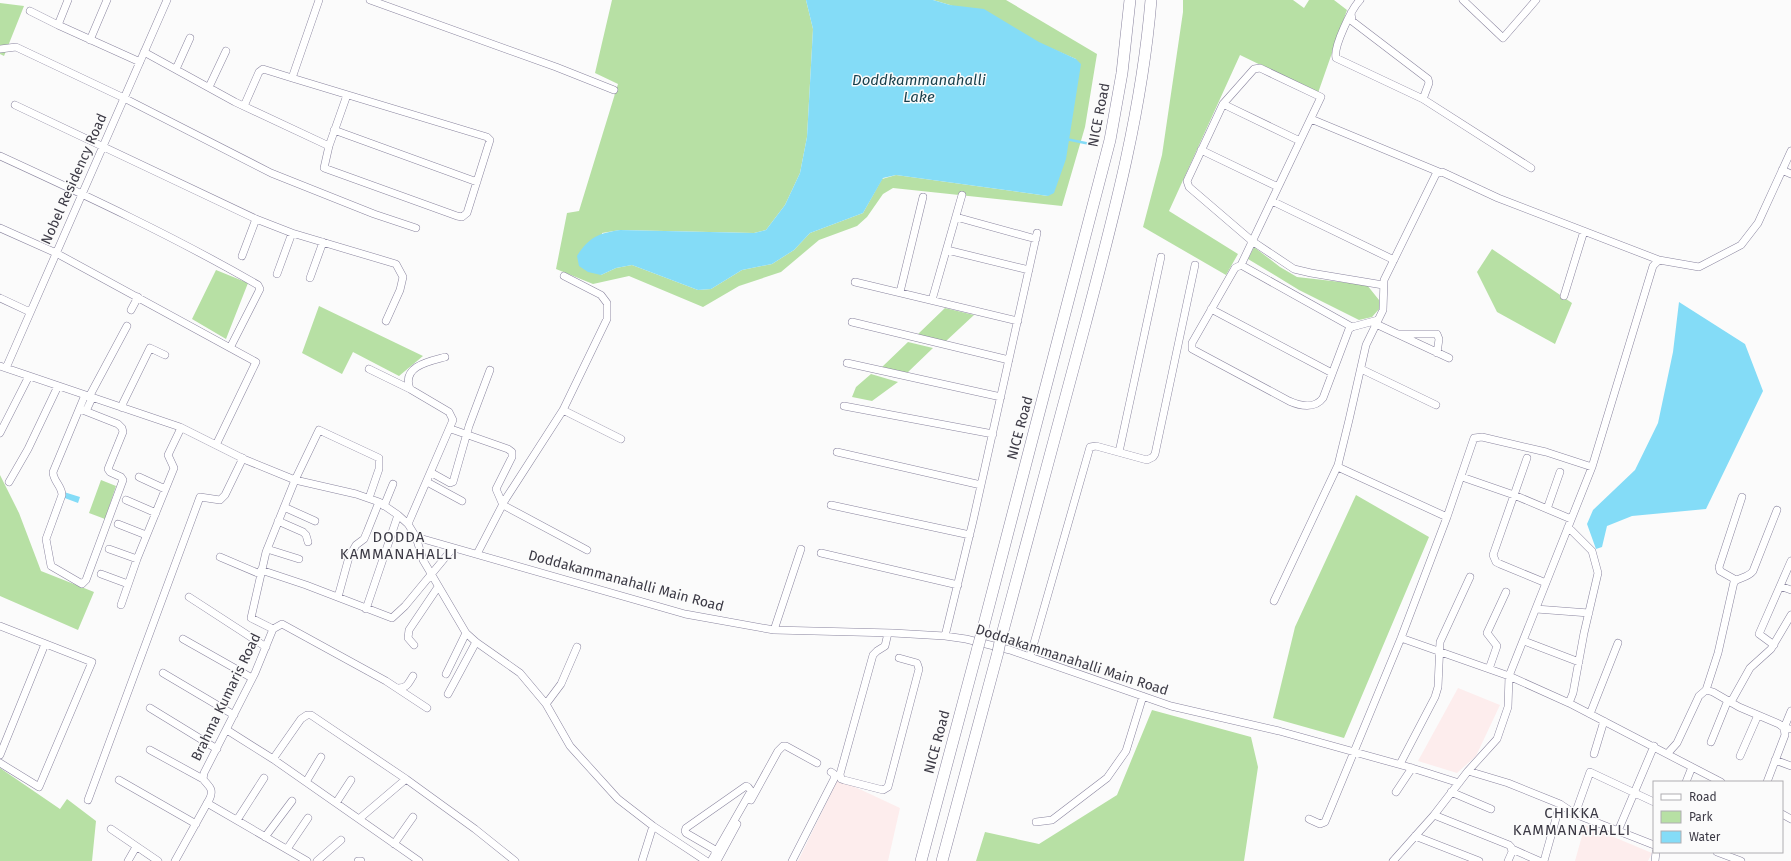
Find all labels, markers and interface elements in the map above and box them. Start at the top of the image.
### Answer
water label: Doddkammanahalli Lake [852,71,986,106]
street label: NICE Road [1084,81,1114,149]
street label: Nobel Residency Road [37,111,111,247]
street label: NICE Road [1003,394,1037,462]
district label: DODDA KAMMANAHALLI [340,528,458,563]
street label: Doddakammanahalli Main Road [526,547,726,615]
street label: Doddakammanahalli Main Road [973,621,1171,699]
street label: Brahma Kumaris Road [188,630,264,764]
street label: NICE Road [920,708,954,776]
legend [1653,781,1783,853]
text: Road [1689,790,1717,804]
district label: CHIKKA KAMMANAHALLI [1513,804,1631,839]
text: Park [1689,810,1713,824]
text: Water [1689,830,1721,844]

